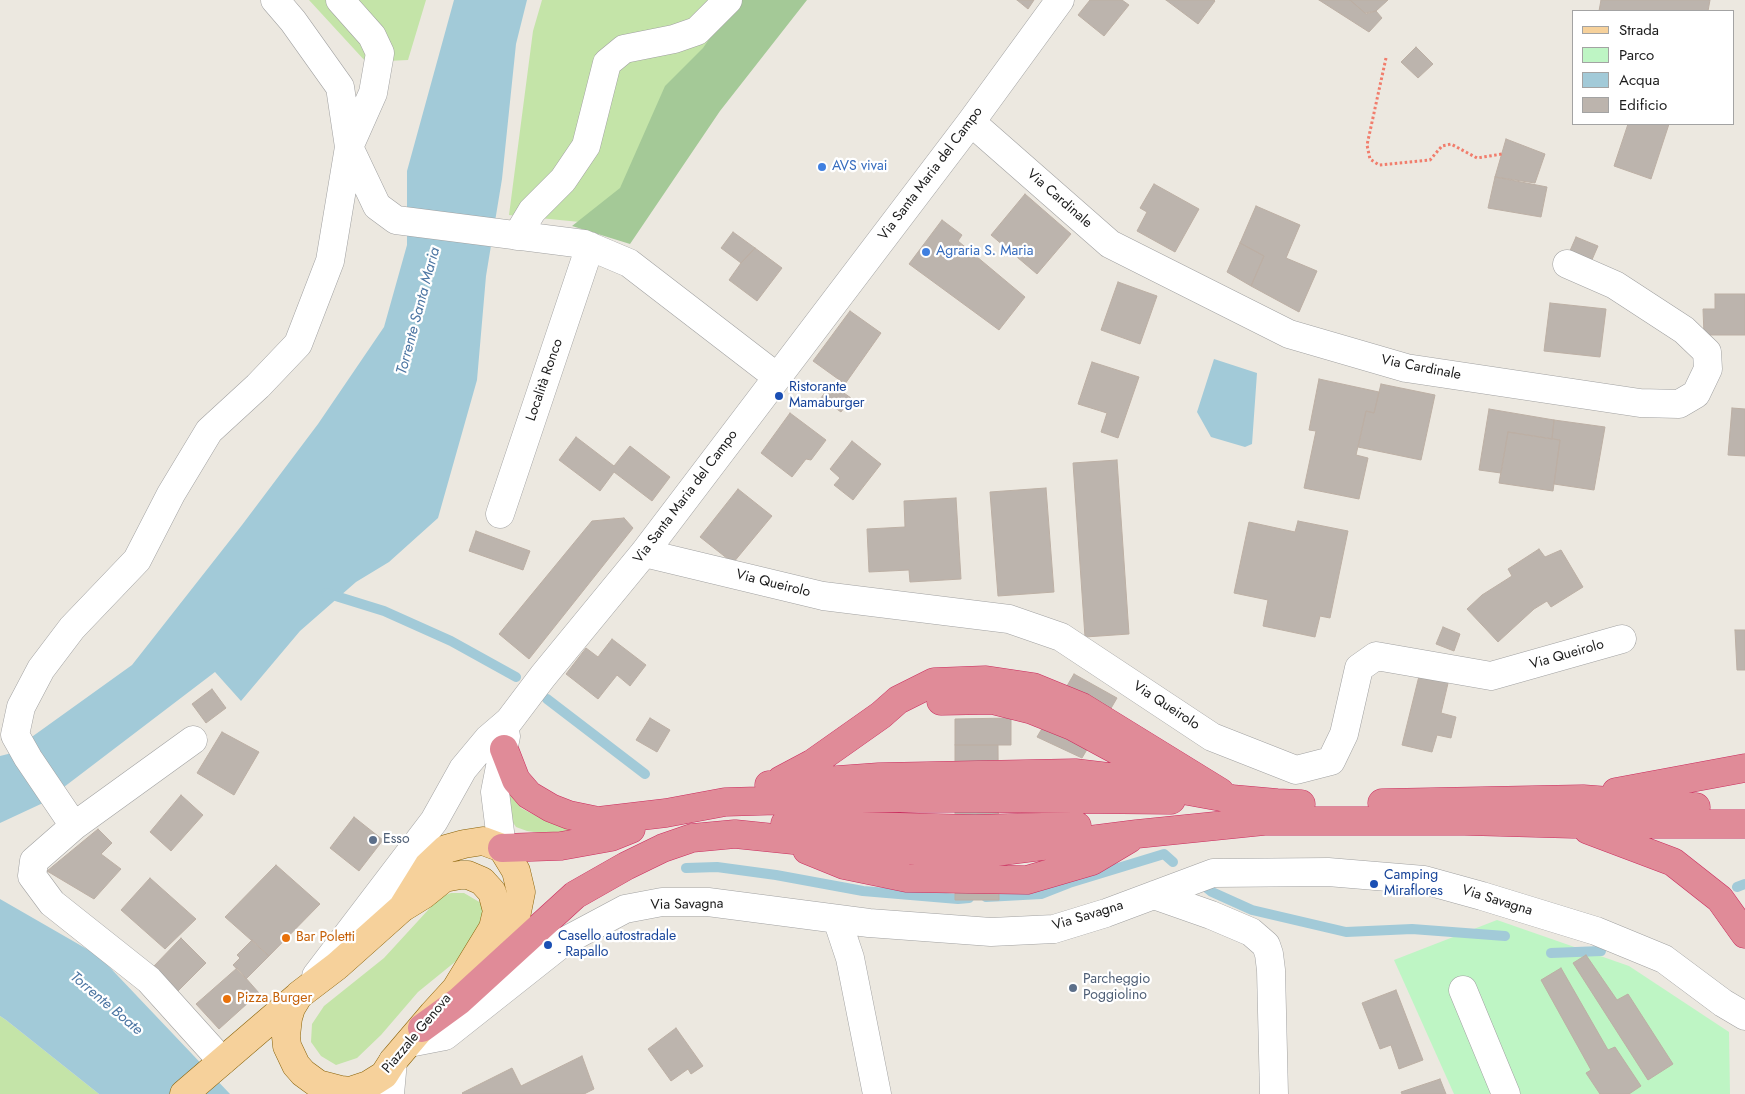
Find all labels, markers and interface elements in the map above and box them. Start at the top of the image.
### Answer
legend [1572,10,1735,125]
text: Strada [1619,19,1659,41]
text: Parco [1619,44,1654,66]
text: Acqua [1619,69,1660,91]
text: Edificio [1619,94,1667,116]
street label: Via Santa Maria del Campo [875,104,987,244]
place label: AVS vivai [832,159,887,175]
marker: AVS vivai [816,161,828,173]
street label: Via Cardinale [1023,166,1095,232]
place label: Agraria S. Maria [936,244,1033,260]
water label: Torrente Santa Maria [393,245,445,377]
marker: Agraria S. Maria [920,246,932,258]
street label: Località Ronco [523,337,567,423]
street label: Via Cardinale [1380,352,1462,384]
place label: Ristorante Mamaburger [789,380,865,412]
marker: Ristorante Mamaburger [773,390,785,402]
street label: Via Santa Maria del Campo [630,427,742,567]
street label: Via Queirolo [734,567,812,601]
street label: Via Queirolo [1528,636,1606,674]
street label: Via Queirolo [1129,678,1203,734]
place label: Esso [383,832,410,848]
marker: Esso [367,834,379,846]
place label: Camping Miraflores [1384,868,1443,900]
marker: Camping Miraflores [1368,878,1380,890]
street label: Via Savagna [1460,882,1534,920]
street label: Via Savagna [650,896,724,914]
street label: Via Savagna [1051,897,1125,935]
place label: Casello autostradale - Rapallo [558,929,676,962]
place label: Bar Poletti [296,930,355,946]
marker: Bar Poletti [280,932,292,944]
marker: Casello autostradale - Rapallo [542,939,554,951]
water label: Torrente Boate [66,969,146,1039]
place label: Parcheggio Poggiolino [1083,972,1150,1004]
marker: Parcheggio Poggiolino [1067,982,1079,994]
place label: Pizza Burger [237,991,312,1007]
street label: Piazzale Genova [379,991,455,1077]
marker: Pizza Burger [221,993,233,1005]

